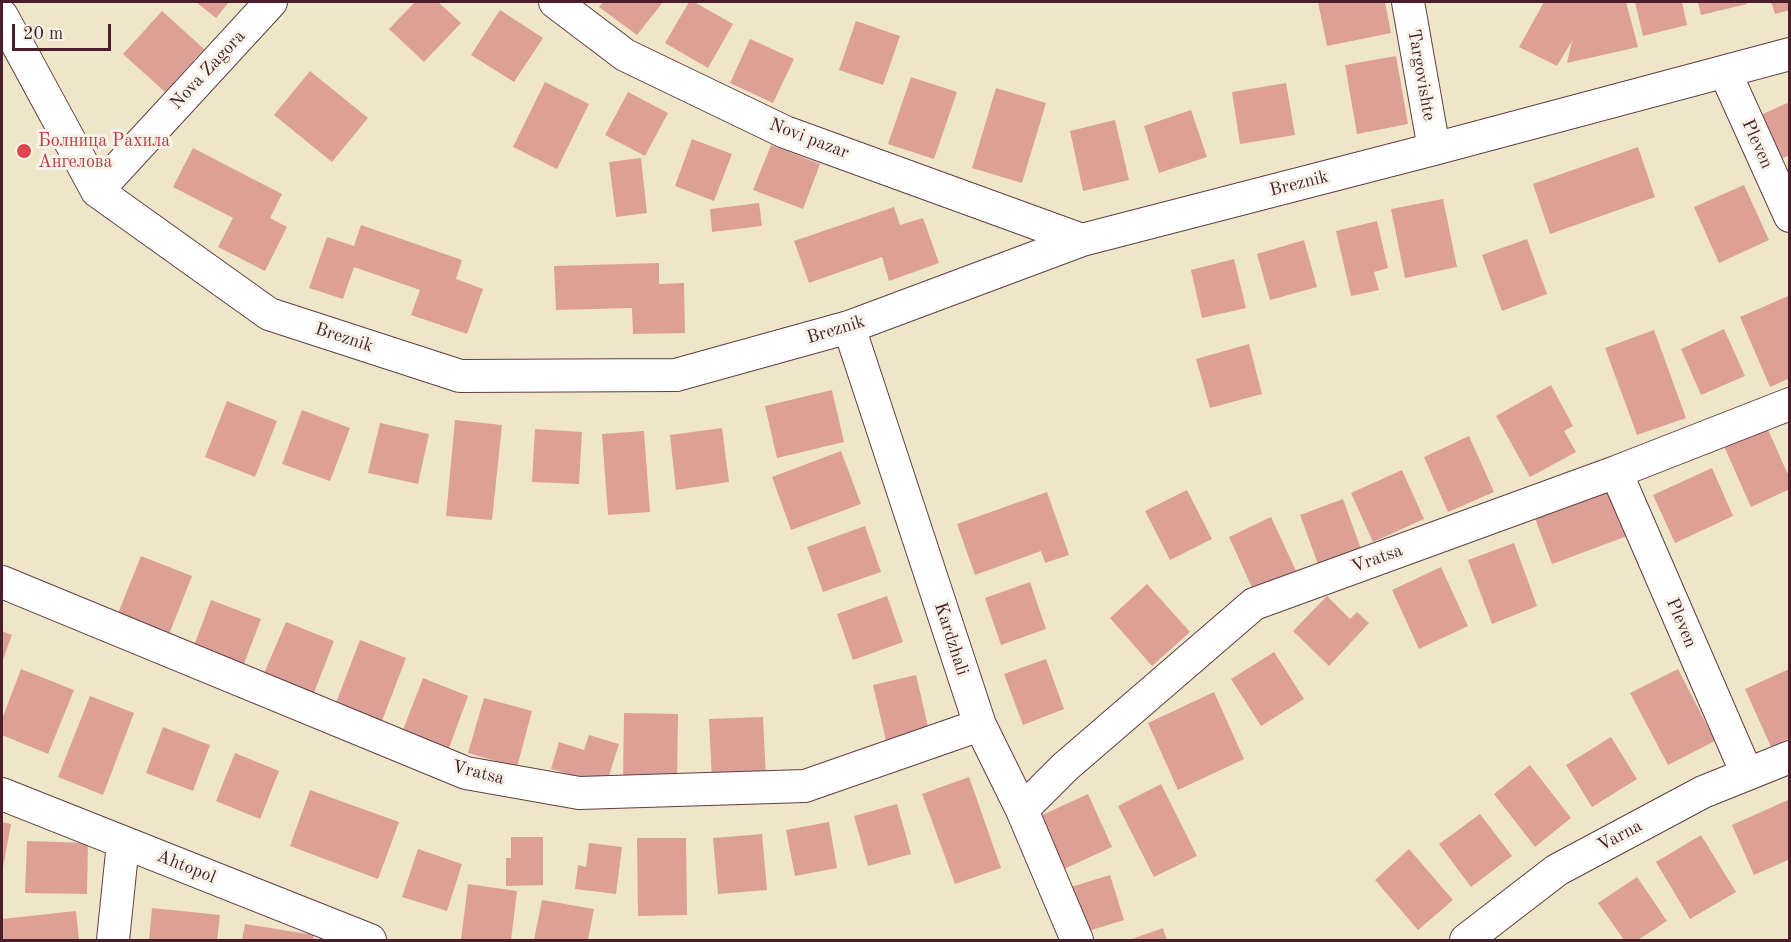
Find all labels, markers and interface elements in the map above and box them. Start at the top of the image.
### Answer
scale bar [15,12,114,50]
text: 20 m [23,25,63,43]
street label: Nova Zagora [166,26,250,114]
street label: Targovishte [1402,27,1440,123]
street label: Novi pazar [766,114,852,164]
street label: Pleven [1737,116,1777,172]
place label: Болница Рахила Ангелова [38,130,170,172]
marker: Болница Рахила Ангелова [15,142,33,160]
street label: Breznik [1267,166,1331,202]
street label: Breznik [804,311,868,349]
street label: Breznik [312,318,376,358]
street label: Vratsa [1348,540,1406,578]
street label: Pleven [1661,595,1701,651]
street label: Kardzhali [929,600,973,678]
street label: Vratsa [450,756,506,790]
street label: Varna [1594,815,1646,857]
street label: Ahtopol [153,845,219,889]

